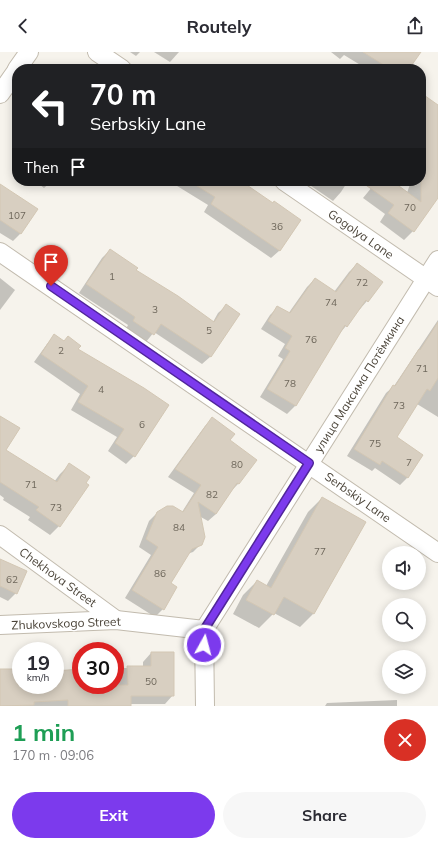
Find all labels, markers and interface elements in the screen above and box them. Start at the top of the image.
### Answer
icon: back [12,15,34,37]
text: Routely [187,15,251,38]
icon: share [404,15,426,37]
text: 70 m [90,77,156,112]
icon: left [24,80,76,132]
text: Serbskiy Lane [90,112,206,135]
icon: arrive [67,156,89,178]
text: Then [24,158,59,177]
house number: 70 [404,201,416,214]
street label: Gogolya Lane [325,206,397,262]
house number: 107 [8,209,26,222]
house number: 36 [271,220,283,233]
pin [34,245,68,286]
icon: arrive [40,251,62,273]
house number: 1 [109,270,115,283]
house number: 72 [356,276,368,289]
house number: 74 [325,296,337,309]
house number: 3 [152,303,158,316]
street label: улица Максима Потёмкина [311,313,407,455]
house number: 5 [206,324,212,337]
house number: 76 [305,333,317,346]
house number: 2 [58,344,64,357]
house number: 71 [416,362,428,375]
house number: 78 [284,377,296,390]
house number: 4 [98,383,104,396]
house number: 73 [393,399,405,412]
house number: 6 [139,418,145,431]
house number: 75 [369,437,381,450]
house number: 7 [406,456,412,469]
house number: 80 [231,458,243,471]
street label: Serbskiy Lane [322,469,394,525]
house number: 71 [25,478,37,491]
house number: 82 [206,488,218,501]
house number: 73 [50,501,62,514]
house number: 84 [173,521,185,534]
street label: Chekhova Street [17,544,99,610]
house number: 77 [314,545,326,558]
map controls [382,546,426,694]
button: sound [382,546,426,590]
house number: 86 [154,567,166,580]
house number: 62 [6,573,18,586]
button: search [382,598,426,642]
street label: Zhukovskogo Street [11,614,121,632]
position arrow [183,624,225,666]
speed limit sign: 30 [72,642,124,694]
text: 19 [26,650,50,675]
button: layers [382,650,426,694]
text: km/h [27,671,49,684]
house number: 50 [145,675,157,688]
text: 1 min [12,717,75,747]
button: close [384,719,426,761]
text: 170 m · 09:06 [12,747,94,763]
button: Exit [12,792,215,838]
button: Share [223,792,426,838]

